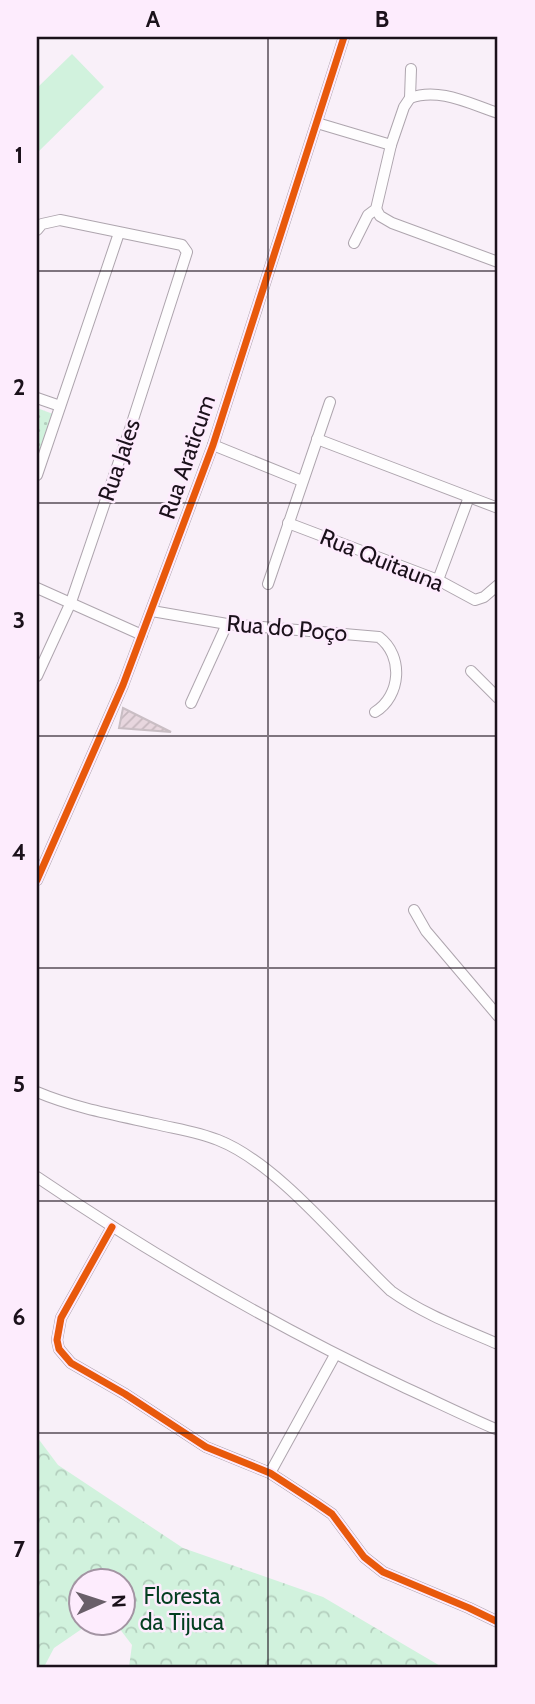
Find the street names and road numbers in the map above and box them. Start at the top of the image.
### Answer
street label: Rua Araticum [153,391,221,523]
street label: Rua Jales [92,415,146,505]
street label: Rua Quitauna [316,522,448,598]
street label: Rua do Poço [226,609,348,647]

